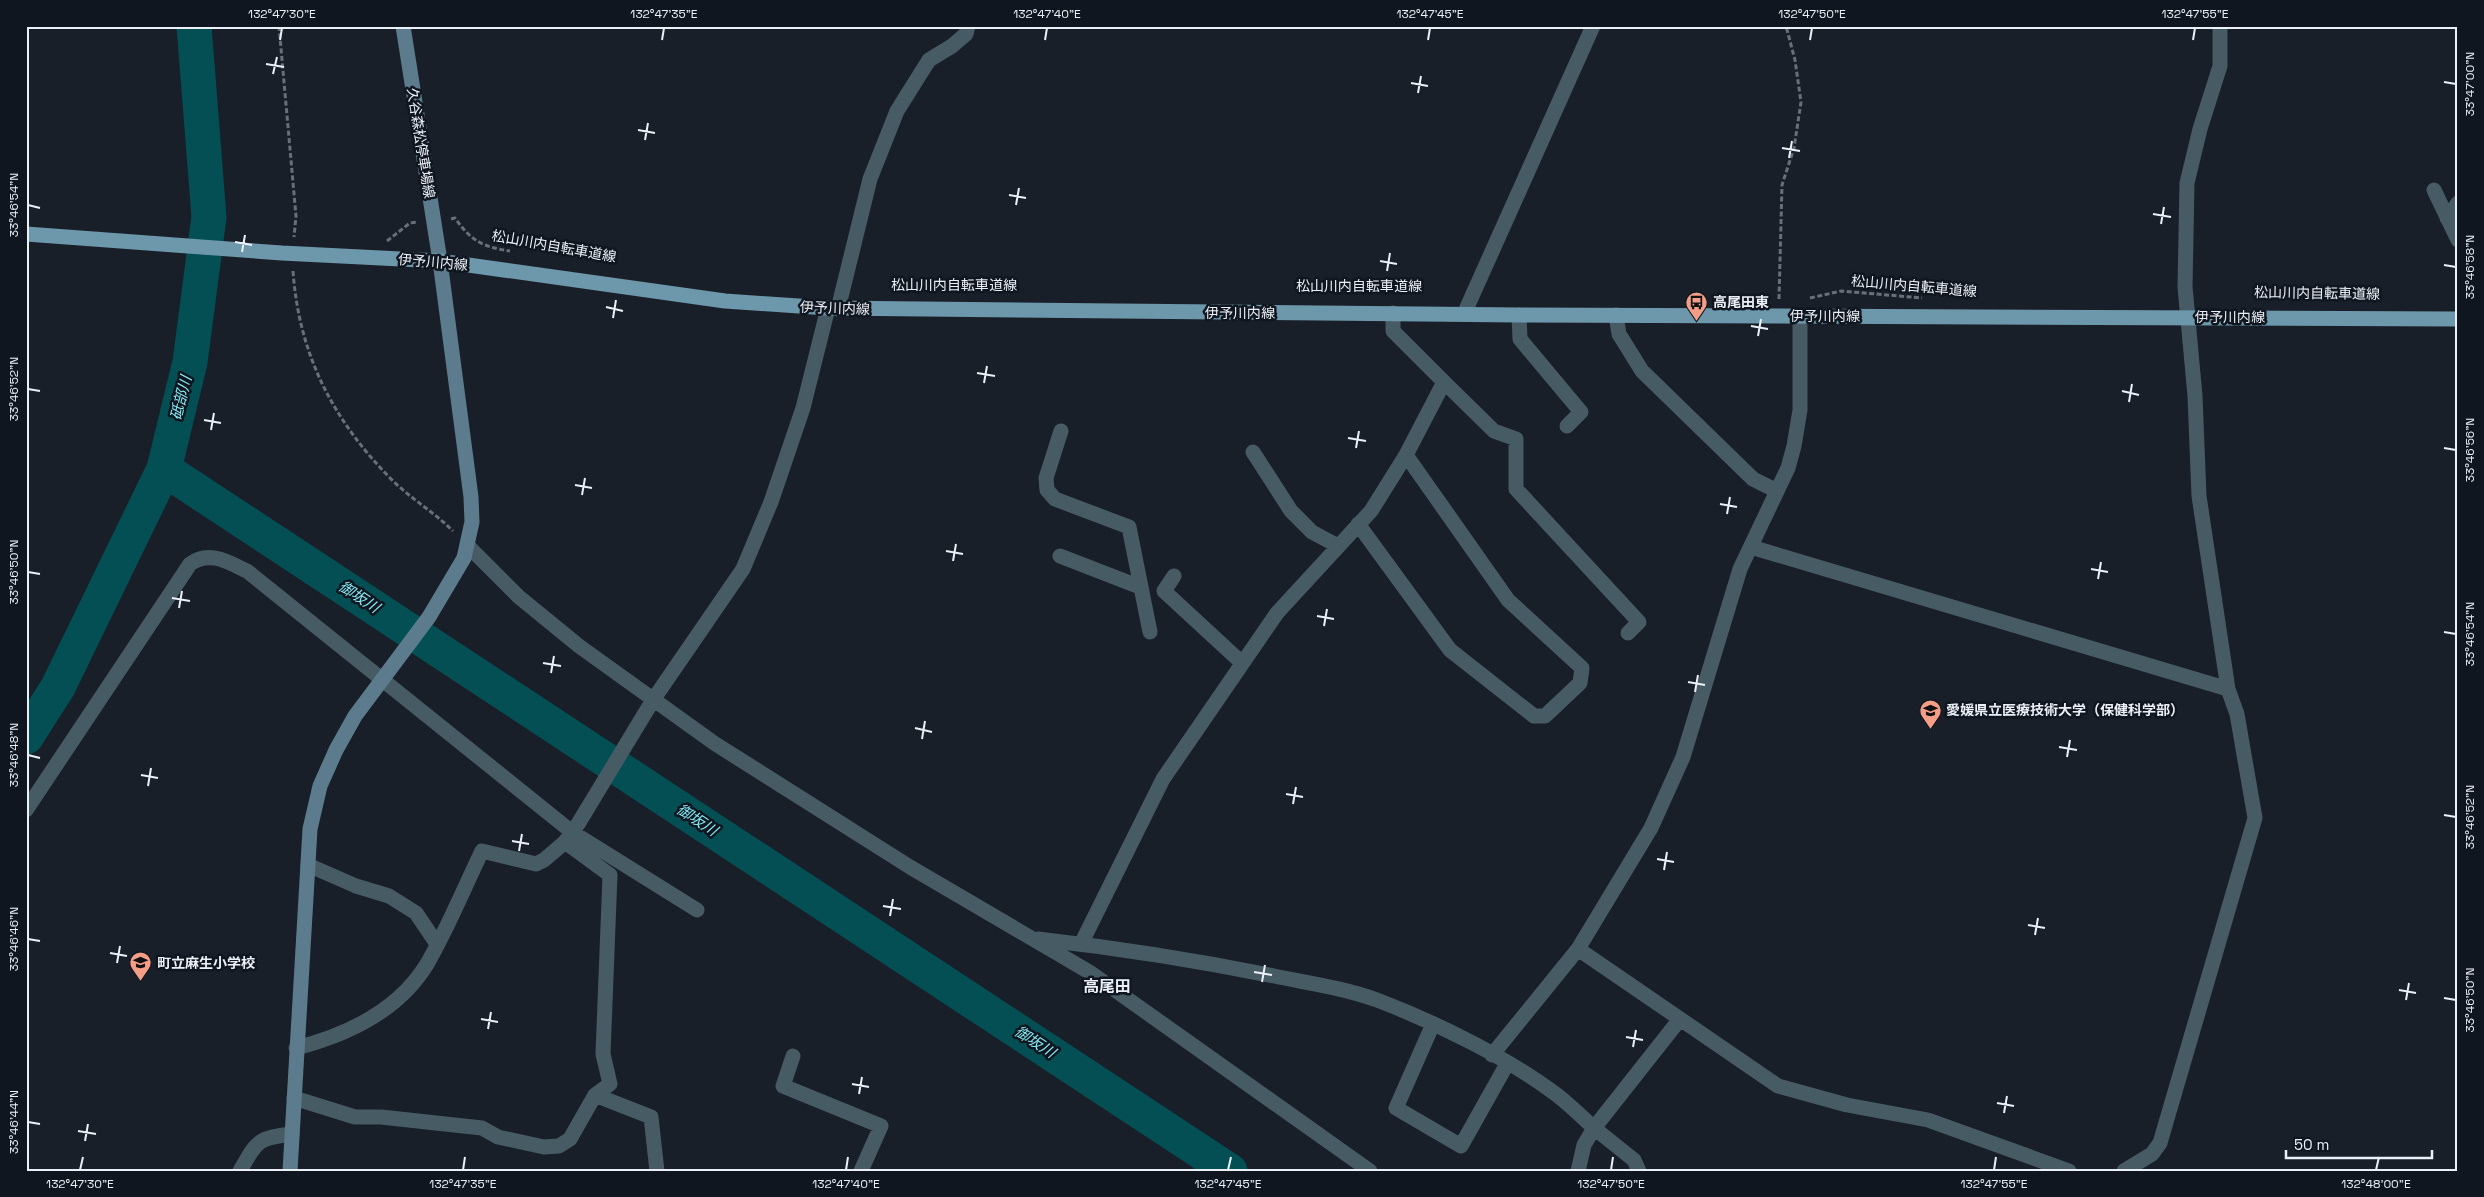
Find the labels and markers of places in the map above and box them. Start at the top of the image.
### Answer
bus stop icon: 高尾田東 [1685,290,1709,321]
place label: 高尾田東 [1713,293,1769,311]
school or university icon: 愛媛県立医療技術大学（保健科学部） [1918,698,1942,729]
place label: 愛媛県立医療技術大学（保健科学部） [1946,701,2184,719]
school or university icon: 町立麻生小学校 [129,951,153,982]
place label: 町立麻生小学校 [157,954,255,972]

